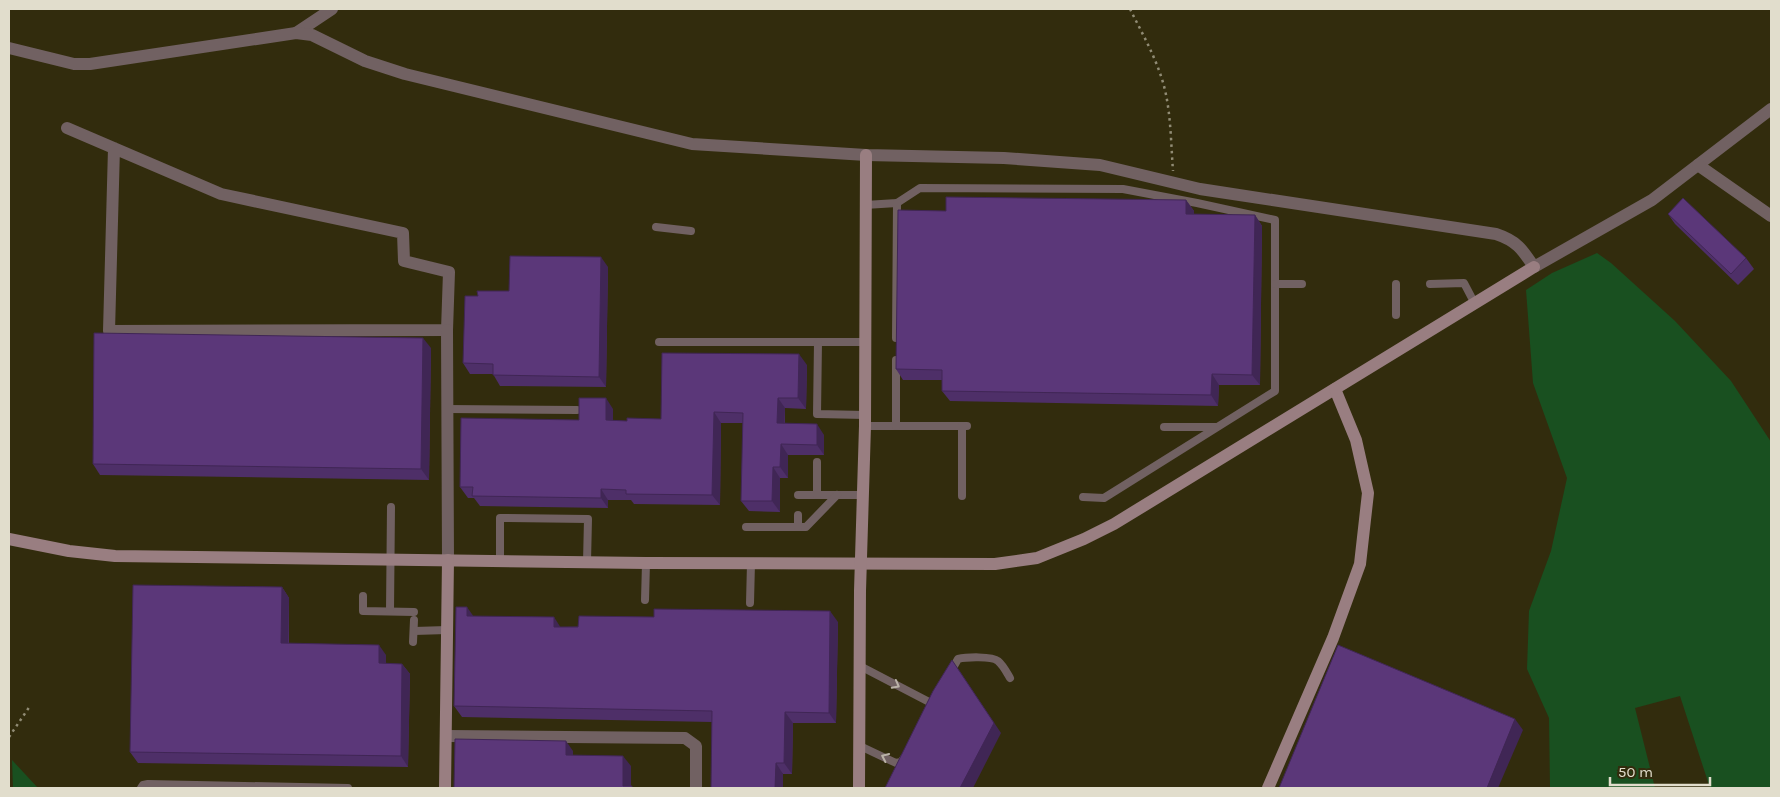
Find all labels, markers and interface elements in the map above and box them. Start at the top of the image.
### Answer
one-way arrow [891,679,900,689]
one-way arrow [881,754,890,764]
scale bar [1610,754,1710,786]
text: 50 m [1618,763,1653,781]

